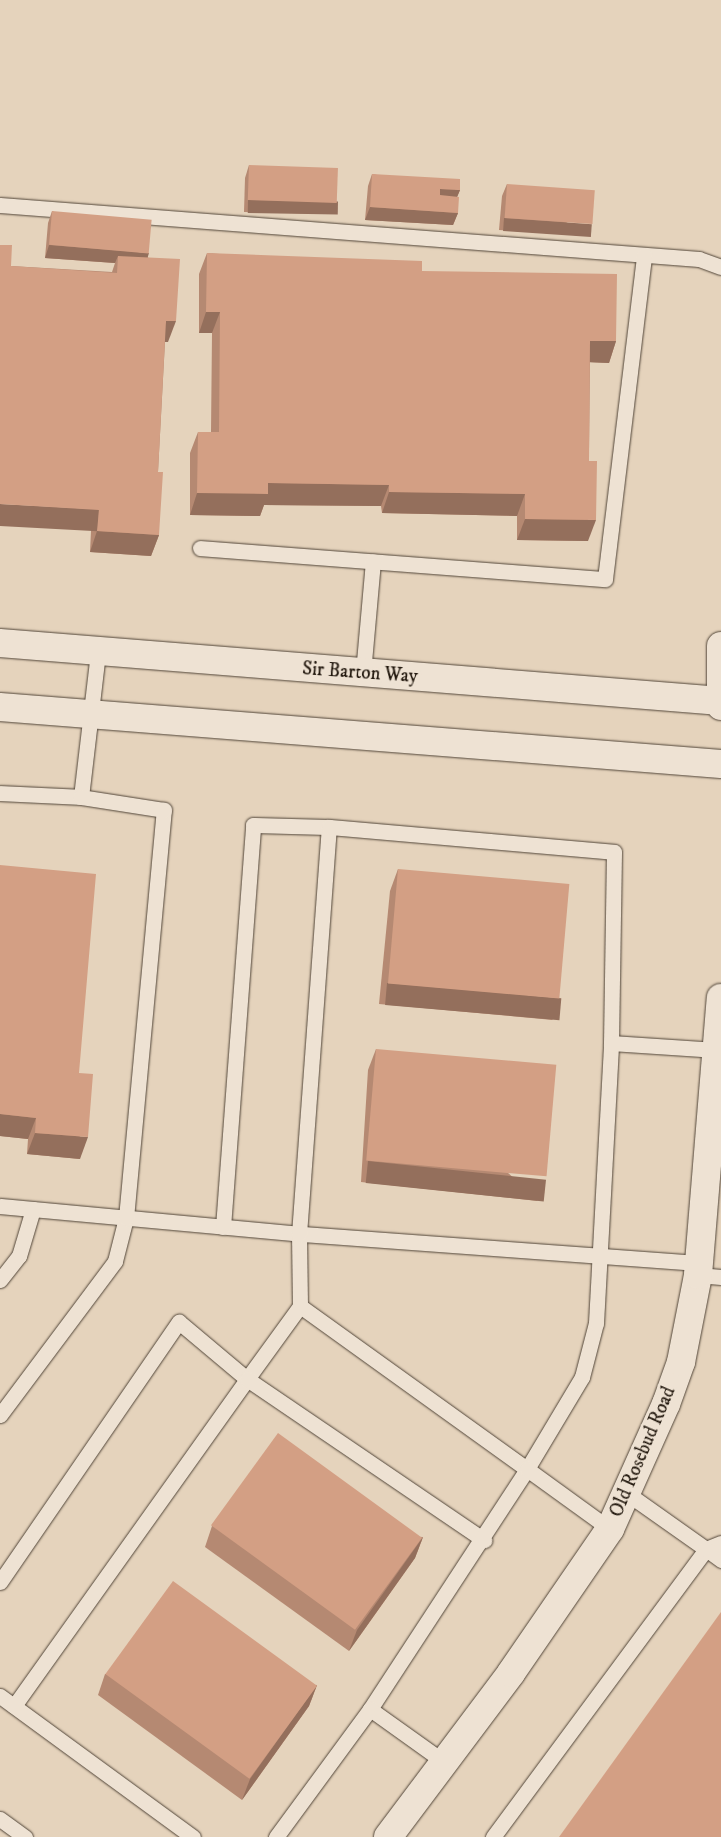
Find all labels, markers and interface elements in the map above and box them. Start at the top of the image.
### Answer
street label: Sir Barton Way [301,658,419,688]
street label: Old Rosebud Road [605,1383,681,1521]

